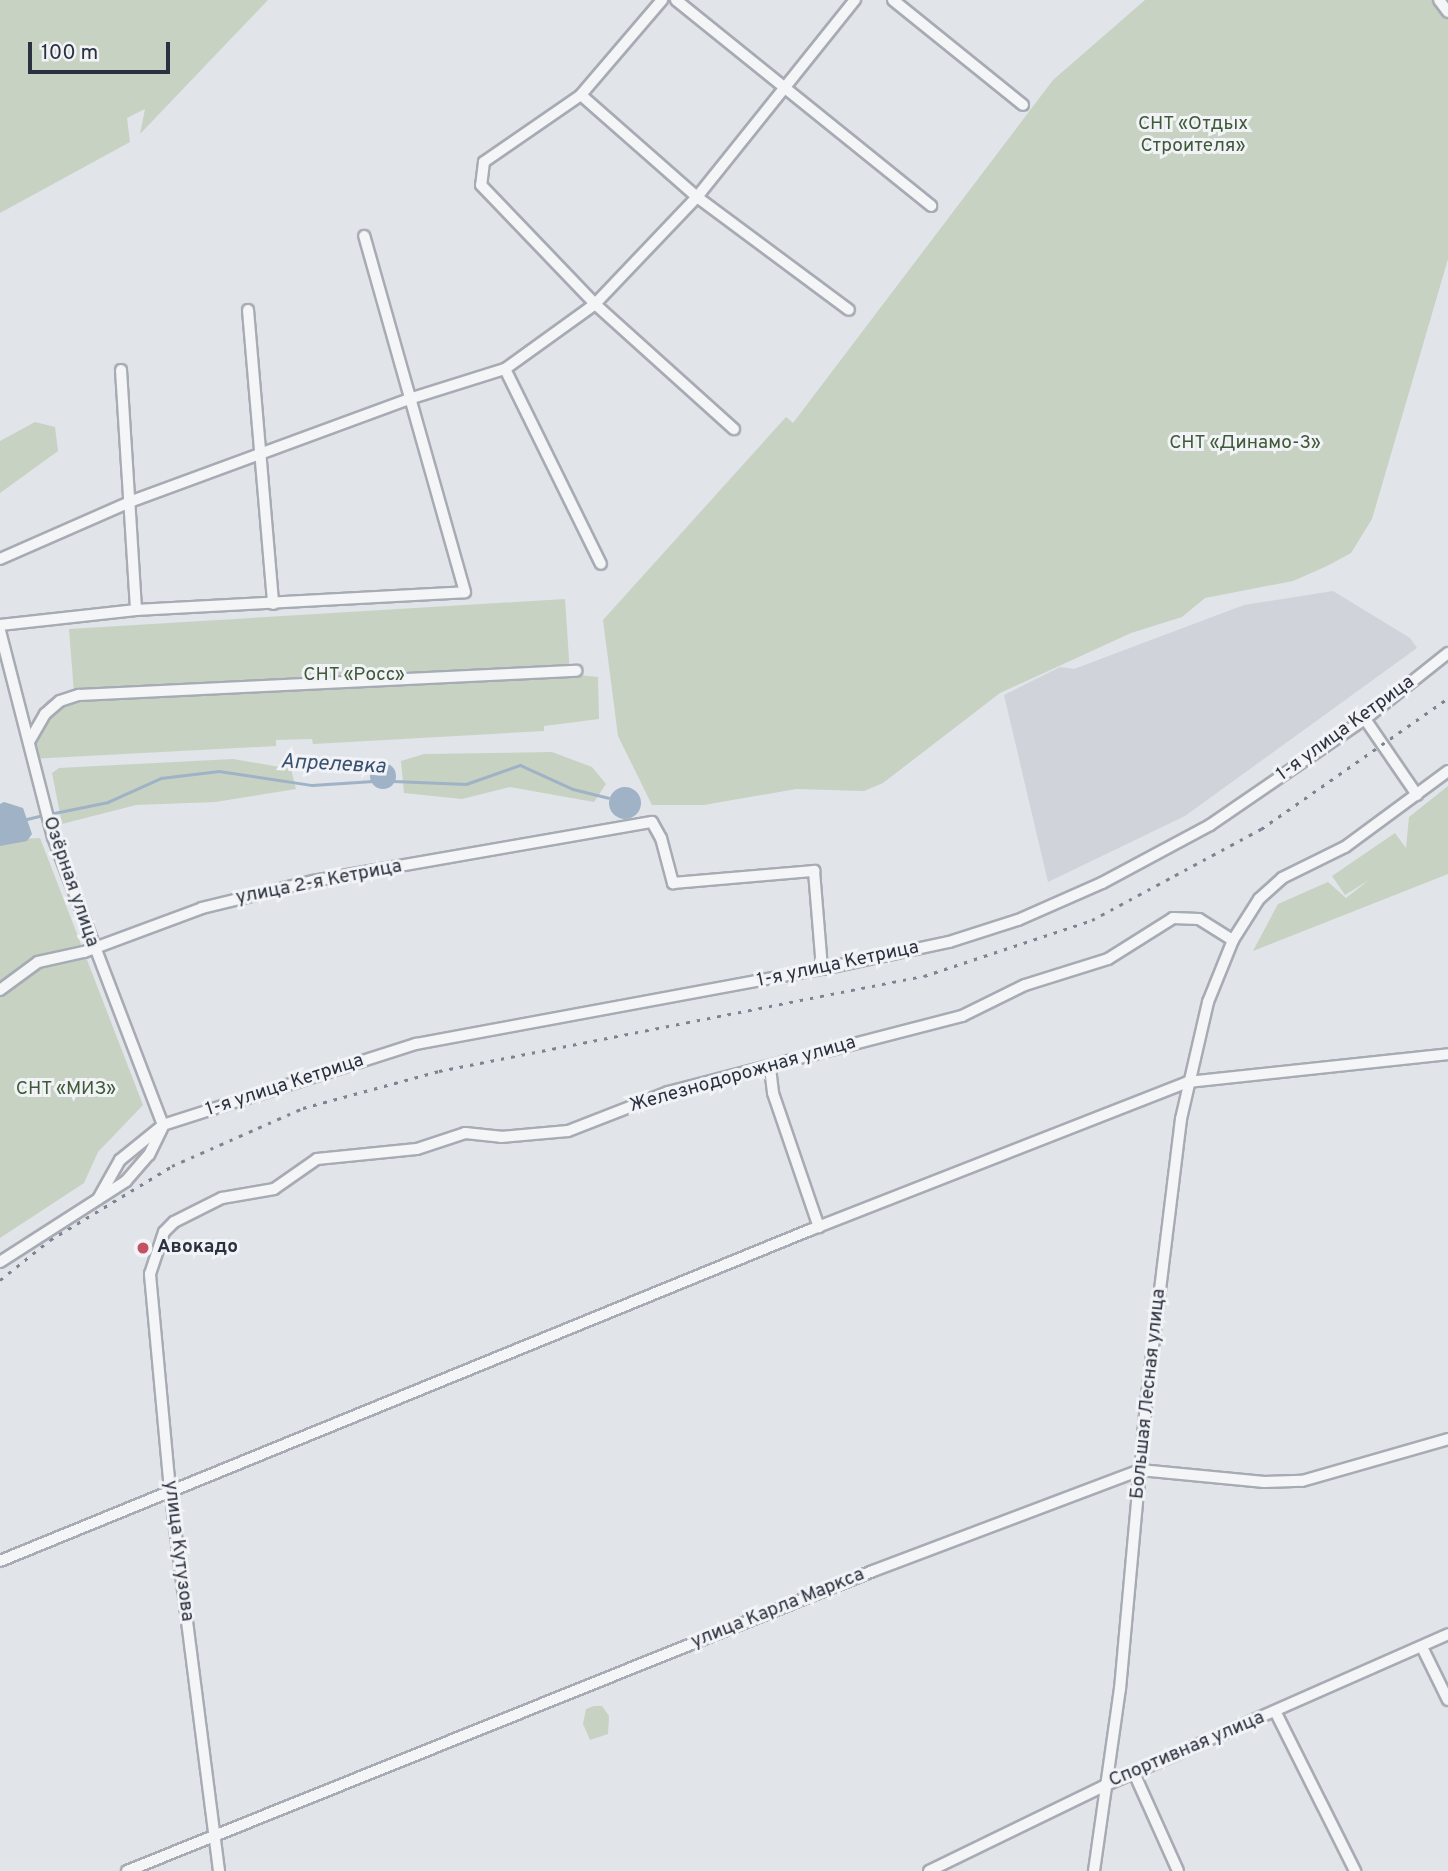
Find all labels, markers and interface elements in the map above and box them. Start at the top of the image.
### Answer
scale bar [32,28,173,72]
text: 100 m [41,40,98,67]
park label: СНТ «Отдых Строителя» [1138,114,1248,158]
park label: СНТ «Динамо-3» [1169,433,1321,455]
park label: СНТ «Росс» [303,665,405,687]
street label: 1-я улица Кетрица [1273,671,1419,787]
water label: Апрелевка [280,750,386,780]
street label: Озёрная улица [37,814,103,950]
street label: улица 2-я Кетрица [234,856,404,910]
street label: 1-я улица Кетрица [755,937,921,993]
street label: Железнодорожная улица [627,1032,859,1118]
street label: 1-я улица Кетрица [203,1050,367,1122]
park label: СНТ «МИЗ» [15,1079,117,1101]
place label: Авокадо [157,1237,238,1259]
marker: Авокадо [135,1240,151,1256]
street label: Большая Лесная улица [1127,1288,1171,1500]
street label: улица Кутузова [158,1479,198,1623]
street label: улица Карла Маркса [688,1564,868,1654]
street label: Спортивная улица [1106,1707,1268,1793]

